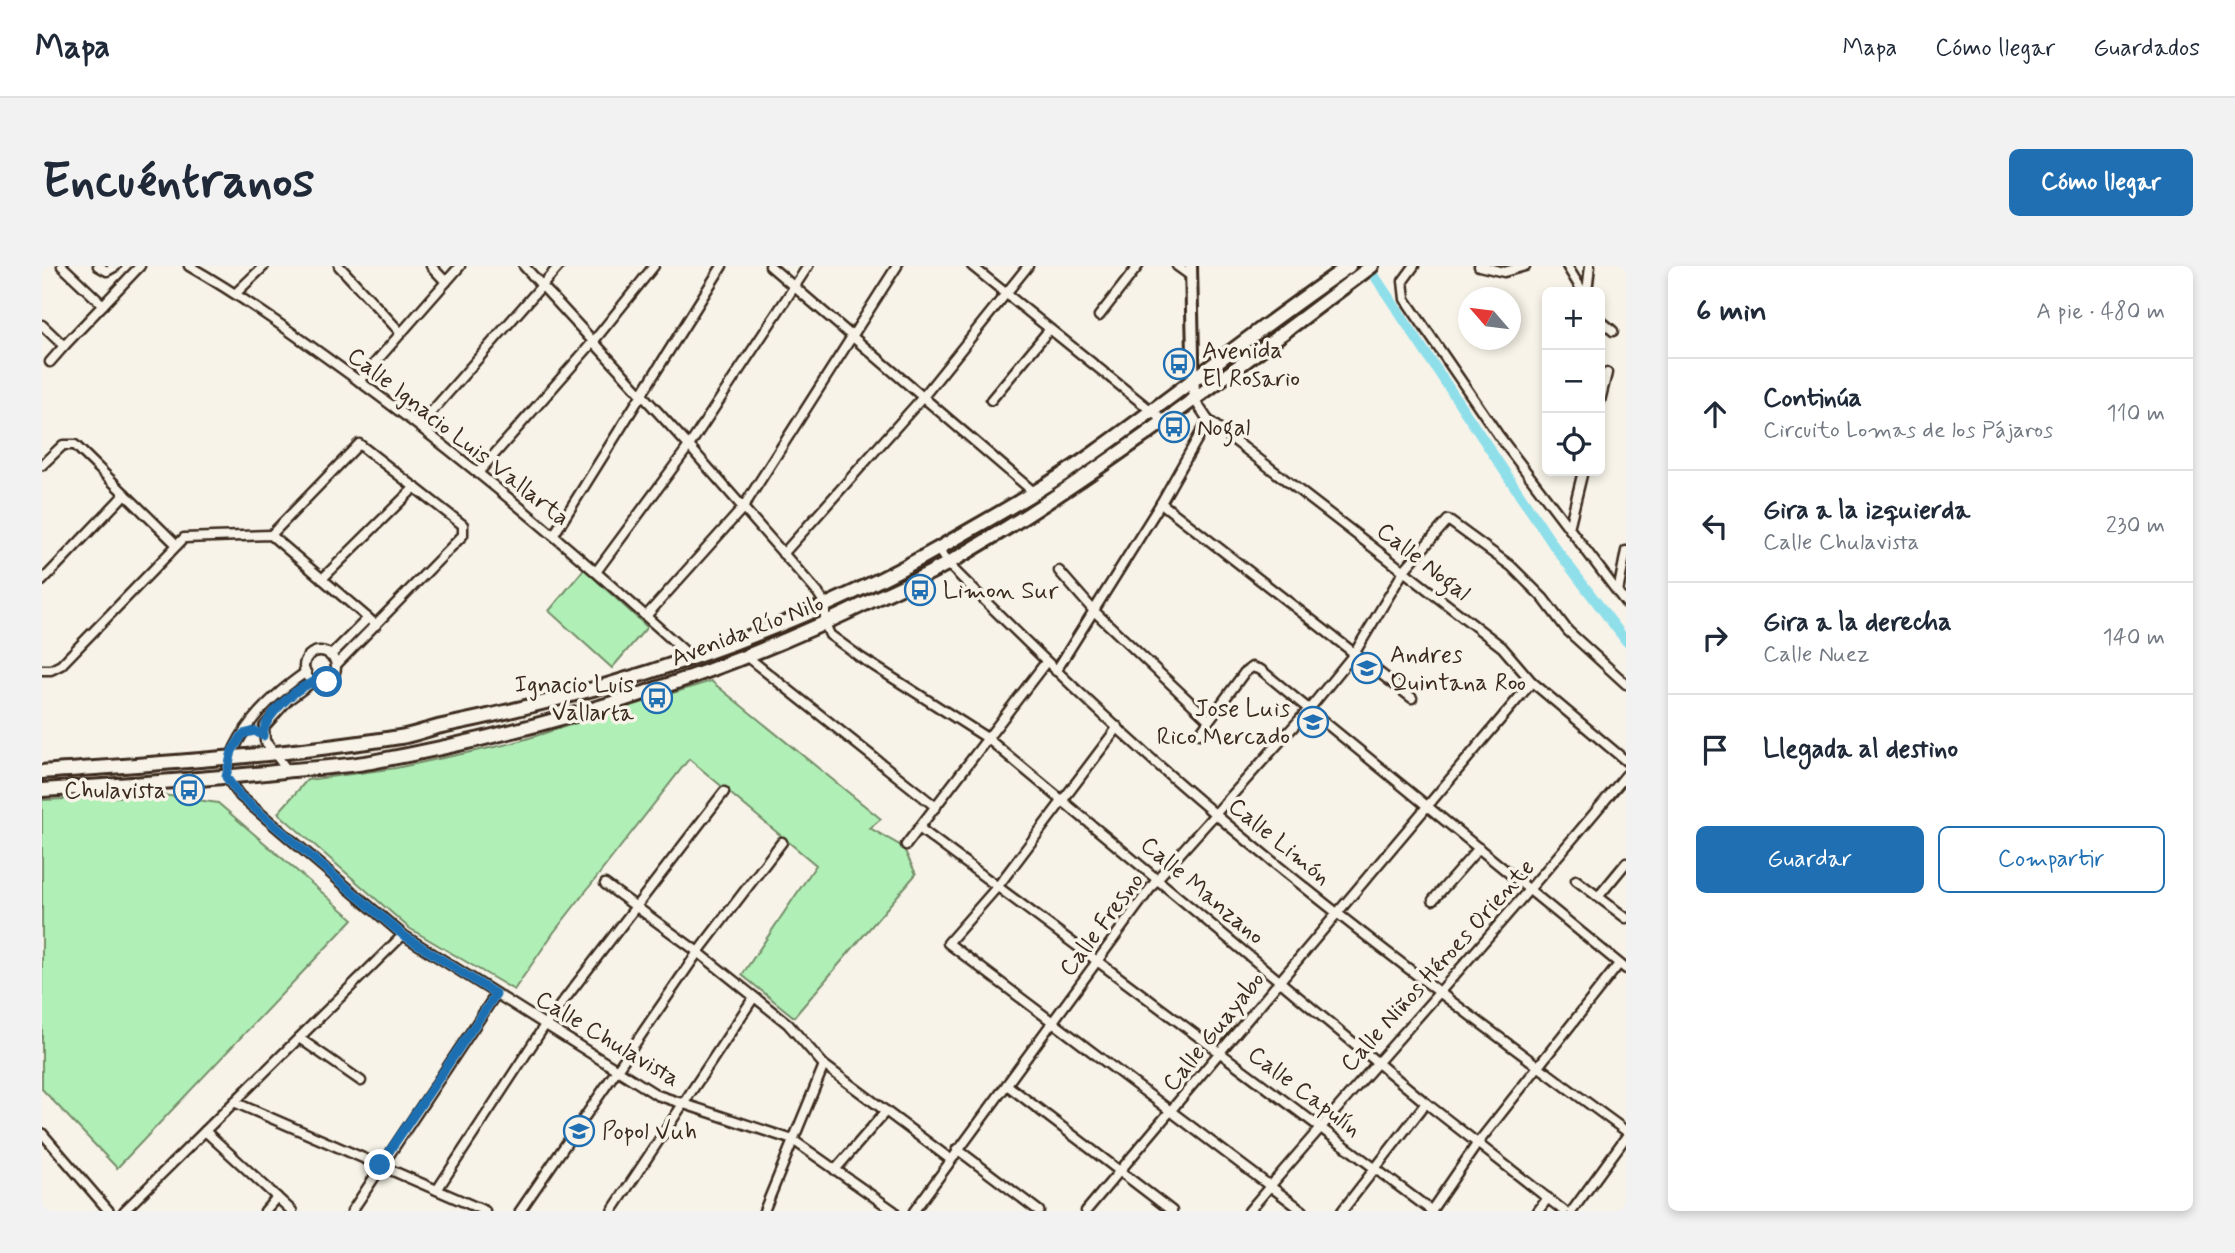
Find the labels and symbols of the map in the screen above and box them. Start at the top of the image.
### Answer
north arrow [1458,287,1521,350]
place label: Avenida El Rosario [1202,336,1300,395]
street label: Calle Ignacio Luis Vallarta [341,341,576,534]
bus stop icon: Avenida El Rosario [1162,347,1196,381]
bus stop icon: Nogal [1157,410,1191,444]
place label: Nogal [1197,413,1250,447]
street label: Calle Nogal [1368,516,1476,611]
bus stop icon: Limon Sur [903,573,937,607]
place label: Limon Sur [943,576,1058,607]
street label: Avenida Río Nilo [667,588,828,675]
place label: Andres Quintana Roo [1390,640,1526,699]
school or university icon: Andres Quintana Roo [1350,651,1384,685]
route start [311,666,342,697]
place label: Ignacio Luis Vallarta [515,670,635,729]
bus stop icon: Ignacio Luis Vallarta [640,681,674,715]
place label: Jose Luis Rico Mercado [1157,694,1290,753]
school or university icon: Jose Luis Rico Mercado [1296,705,1330,739]
bus stop icon: Chulavista [172,773,206,807]
place label: Chulavista [64,776,166,807]
street label: Calle Limón [1221,791,1337,893]
street label: Calle Manzano [1133,830,1271,952]
street label: Calle Niños Héroes Oriente [1334,853,1542,1079]
street label: Calle Fresno [1053,867,1152,983]
street label: Calle Guayabo [1156,965,1272,1098]
street label: Calle Chulavista [529,984,685,1095]
street label: Calle Capulín [1241,1039,1367,1145]
school or university icon: Popol Vuh [562,1114,596,1148]
place label: Popol Vuh [602,1117,697,1148]
route end [364,1149,395,1180]

